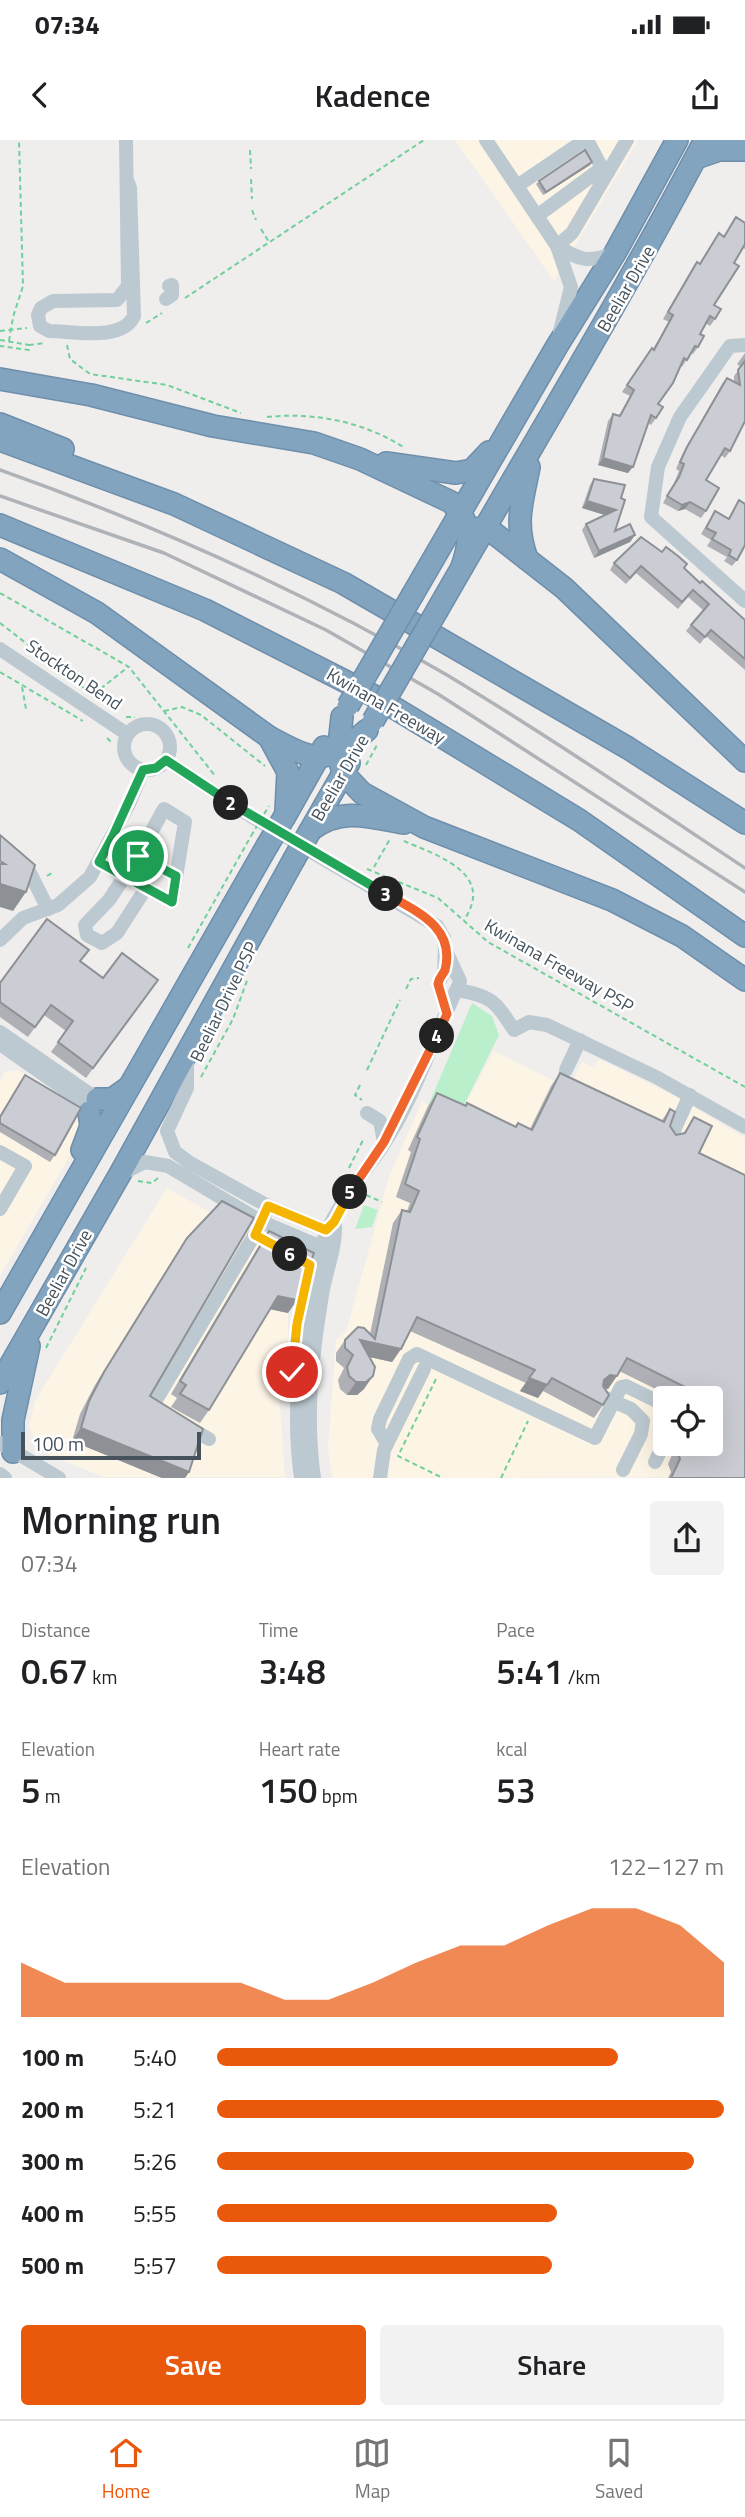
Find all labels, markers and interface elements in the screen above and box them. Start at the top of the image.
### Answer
text: 07:34 [35,5,100,44]
text: Kadence [314,71,431,119]
icon: back [21,76,59,114]
icon: share [686,76,724,114]
street label: Beeliar Drive [590,240,661,337]
street label: Stockton Bend [21,632,128,717]
street label: Kwinana Freeway [322,661,451,751]
street label: Beeliar Drive [304,729,375,826]
pin: 2 [214,786,248,820]
text: 2 [225,788,236,817]
pin [108,826,168,886]
icon: arrive [119,837,157,875]
pin: 3 [368,876,404,912]
text: 3 [380,879,391,908]
street label: Kwinana Freeway PSP [480,912,639,1019]
street label: Beeliar Drive PSP [183,937,265,1067]
pin: 4 [420,1018,454,1054]
text: 4 [431,1021,442,1050]
pin: 5 [332,1174,368,1210]
text: 5 [344,1177,355,1206]
street label: Beeliar Drive [28,1224,99,1321]
pin: 6 [272,1236,308,1272]
text: 6 [284,1239,295,1268]
pin [262,1342,322,1402]
icon: check [273,1353,311,1391]
map controls [653,1386,723,1456]
button: locate [653,1386,723,1456]
scale bar [21,1428,201,1460]
text: 100 m [32,1429,84,1458]
text: Morning run [21,1491,221,1549]
button: share [650,1501,724,1575]
text: 07:34 [21,1546,78,1581]
text: Distance [21,1615,90,1644]
text: Time [259,1615,298,1644]
text: Pace [496,1615,535,1644]
text: 0.67 [21,1644,88,1698]
text: 3:48 [259,1644,326,1698]
text: 5:41 [496,1644,564,1698]
text: km [88,1662,117,1691]
text: /km [564,1662,601,1691]
text: Elevation [21,1734,95,1763]
text: Heart rate [259,1734,340,1763]
text: kcal [496,1734,527,1763]
text: 5 [21,1763,41,1817]
text: 150 [259,1763,317,1817]
text: 53 [496,1763,536,1817]
text: m [41,1781,61,1810]
text: bpm [317,1781,358,1810]
text: Elevation [21,1849,110,1884]
text: 122–127 m [608,1849,724,1884]
text: 100 m [21,2040,84,2075]
text: 5:40 [133,2040,177,2075]
text: 200 m [21,2092,84,2127]
text: 5:21 [133,2092,177,2127]
text: 300 m [21,2144,84,2179]
text: 5:26 [133,2144,177,2179]
text: 400 m [21,2196,84,2231]
text: 5:55 [133,2196,177,2231]
text: 500 m [21,2248,84,2283]
text: 5:57 [133,2248,177,2283]
button: Save [21,2325,366,2405]
button: Share [380,2325,724,2405]
tab: Home [102,2434,150,2505]
tab: Map [353,2434,391,2505]
tab: Saved [595,2434,643,2505]

